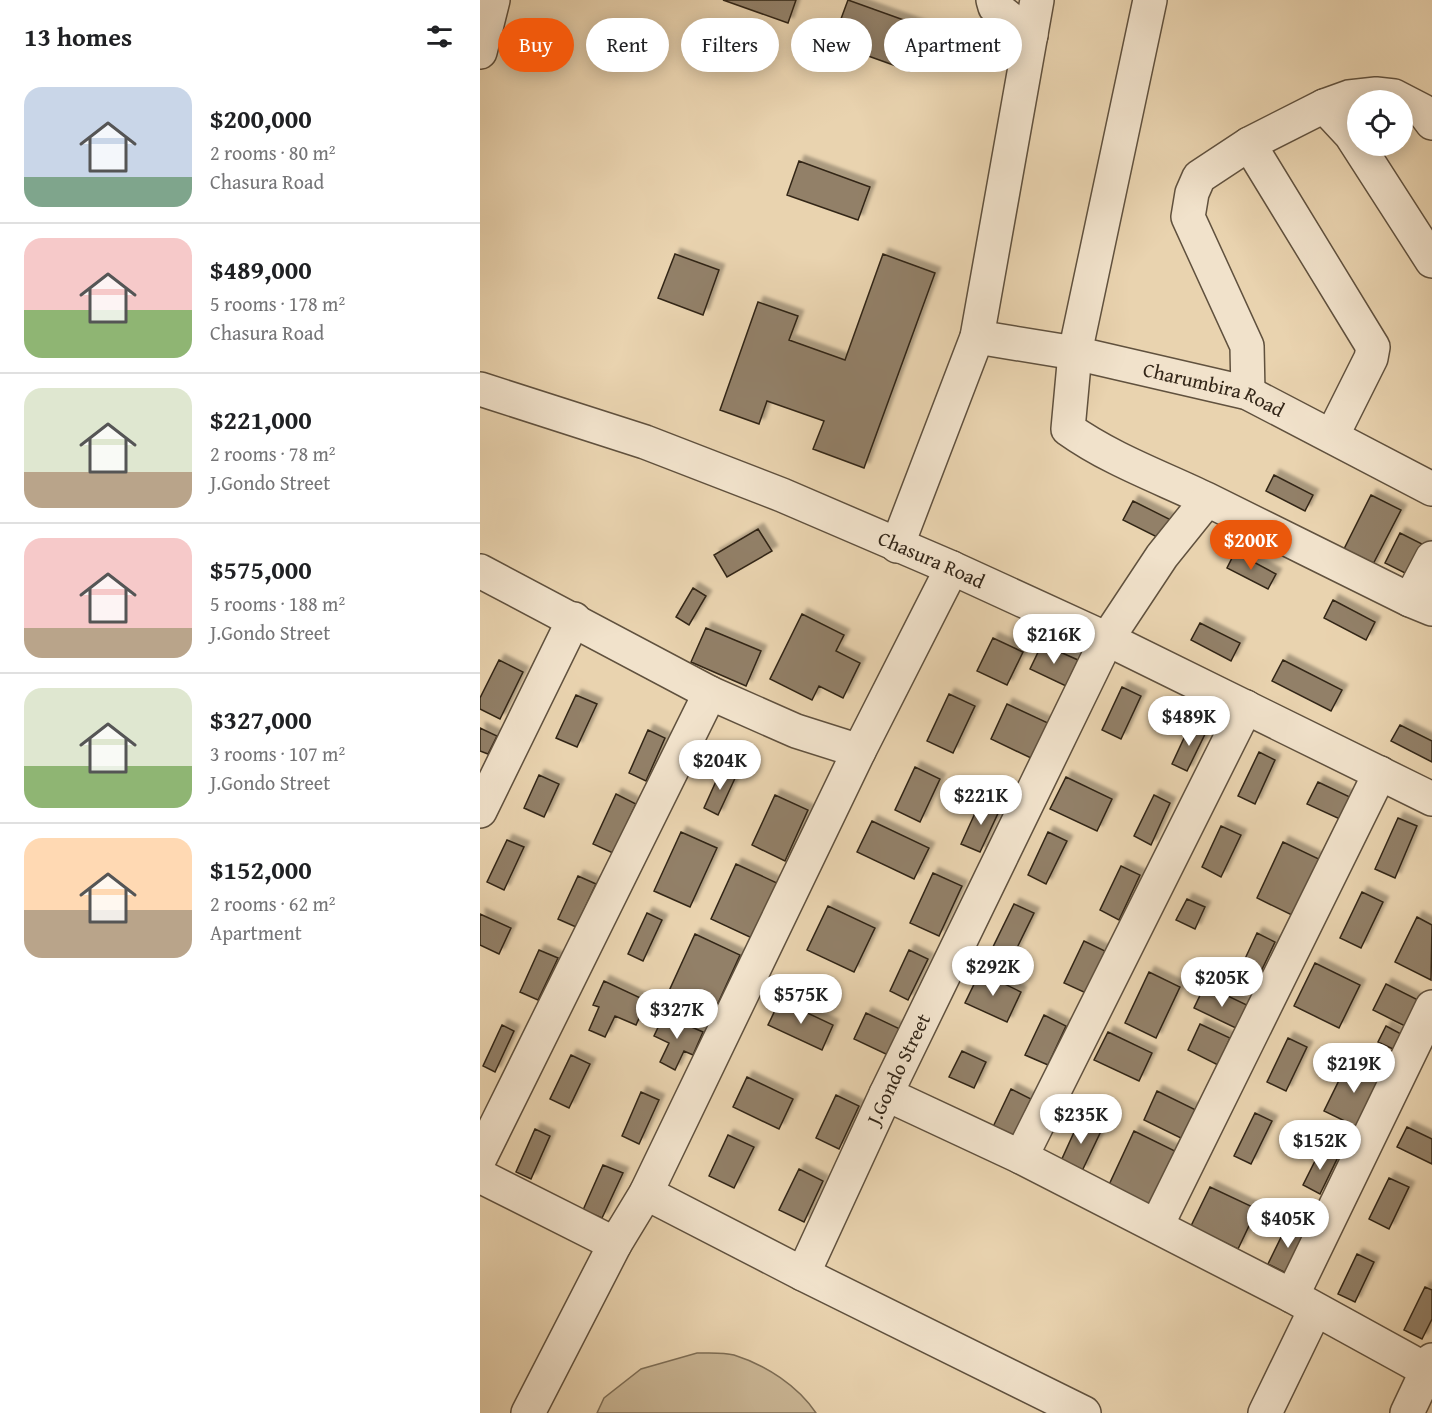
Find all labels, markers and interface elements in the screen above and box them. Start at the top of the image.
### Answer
text: 13 homes [24,17,132,56]
chip: Buy [498,18,574,72]
chip: Rent [586,18,669,72]
chip: Filters [681,18,779,72]
chip: New [791,18,872,72]
chip: Apartment [884,18,1022,72]
icon: filters [423,20,456,53]
map controls [1347,90,1413,156]
button: locate [1347,90,1413,156]
text: $200,000 [210,99,312,138]
icon: home [72,111,144,183]
text: 2 rooms · 80 m² [210,138,336,167]
text: Chasura Road [210,167,324,196]
text: $489,000 [210,250,312,289]
icon: home [72,262,144,334]
text: 5 rooms · 178 m² [210,289,345,318]
text: Chasura Road [210,318,324,347]
street label: Charumbira Road [1140,354,1290,424]
text: $221,000 [210,400,312,439]
icon: home [72,412,144,484]
text: 2 rooms · 78 m² [210,439,336,468]
text: J.Gondo Street [210,468,330,497]
pin: $200K [1209,520,1293,571]
street label: Chasura Road [874,523,990,595]
text: $200K [1224,525,1278,554]
text: $575,000 [210,550,312,589]
icon: home [72,562,144,634]
text: 5 rooms · 188 m² [210,589,345,618]
pin: $216K [1012,614,1096,665]
text: J.Gondo Street [210,618,330,647]
text: $216K [1027,619,1081,648]
pin: $489K [1147,696,1231,747]
text: $327,000 [210,700,312,739]
text: $489K [1162,701,1216,730]
icon: home [72,712,144,784]
text: 3 rooms · 107 m² [210,739,345,768]
pin: $204K [678,740,762,791]
text: $204K [693,745,747,774]
text: J.Gondo Street [210,768,330,797]
pin: $221K [939,775,1023,826]
text: $221K [954,780,1008,809]
text: $152,000 [210,850,312,889]
icon: home [72,862,144,934]
text: 2 rooms · 62 m² [210,889,336,918]
text: Apartment [210,918,302,947]
pin: $292K [951,946,1035,997]
text: $292K [966,951,1020,980]
pin: $205K [1180,957,1264,1008]
text: $205K [1195,962,1249,991]
pin: $575K [759,974,843,1025]
text: $575K [774,979,828,1008]
pin: $327K [635,989,719,1040]
text: $327K [650,994,704,1023]
street label: J.Gondo Street [858,1008,937,1132]
pin: $219K [1312,1043,1396,1094]
text: $219K [1327,1048,1381,1077]
pin: $235K [1039,1094,1123,1145]
text: $235K [1054,1099,1108,1128]
pin: $152K [1278,1120,1362,1171]
text: $152K [1293,1125,1347,1154]
pin: $405K [1246,1198,1330,1249]
text: $405K [1261,1203,1315,1232]

